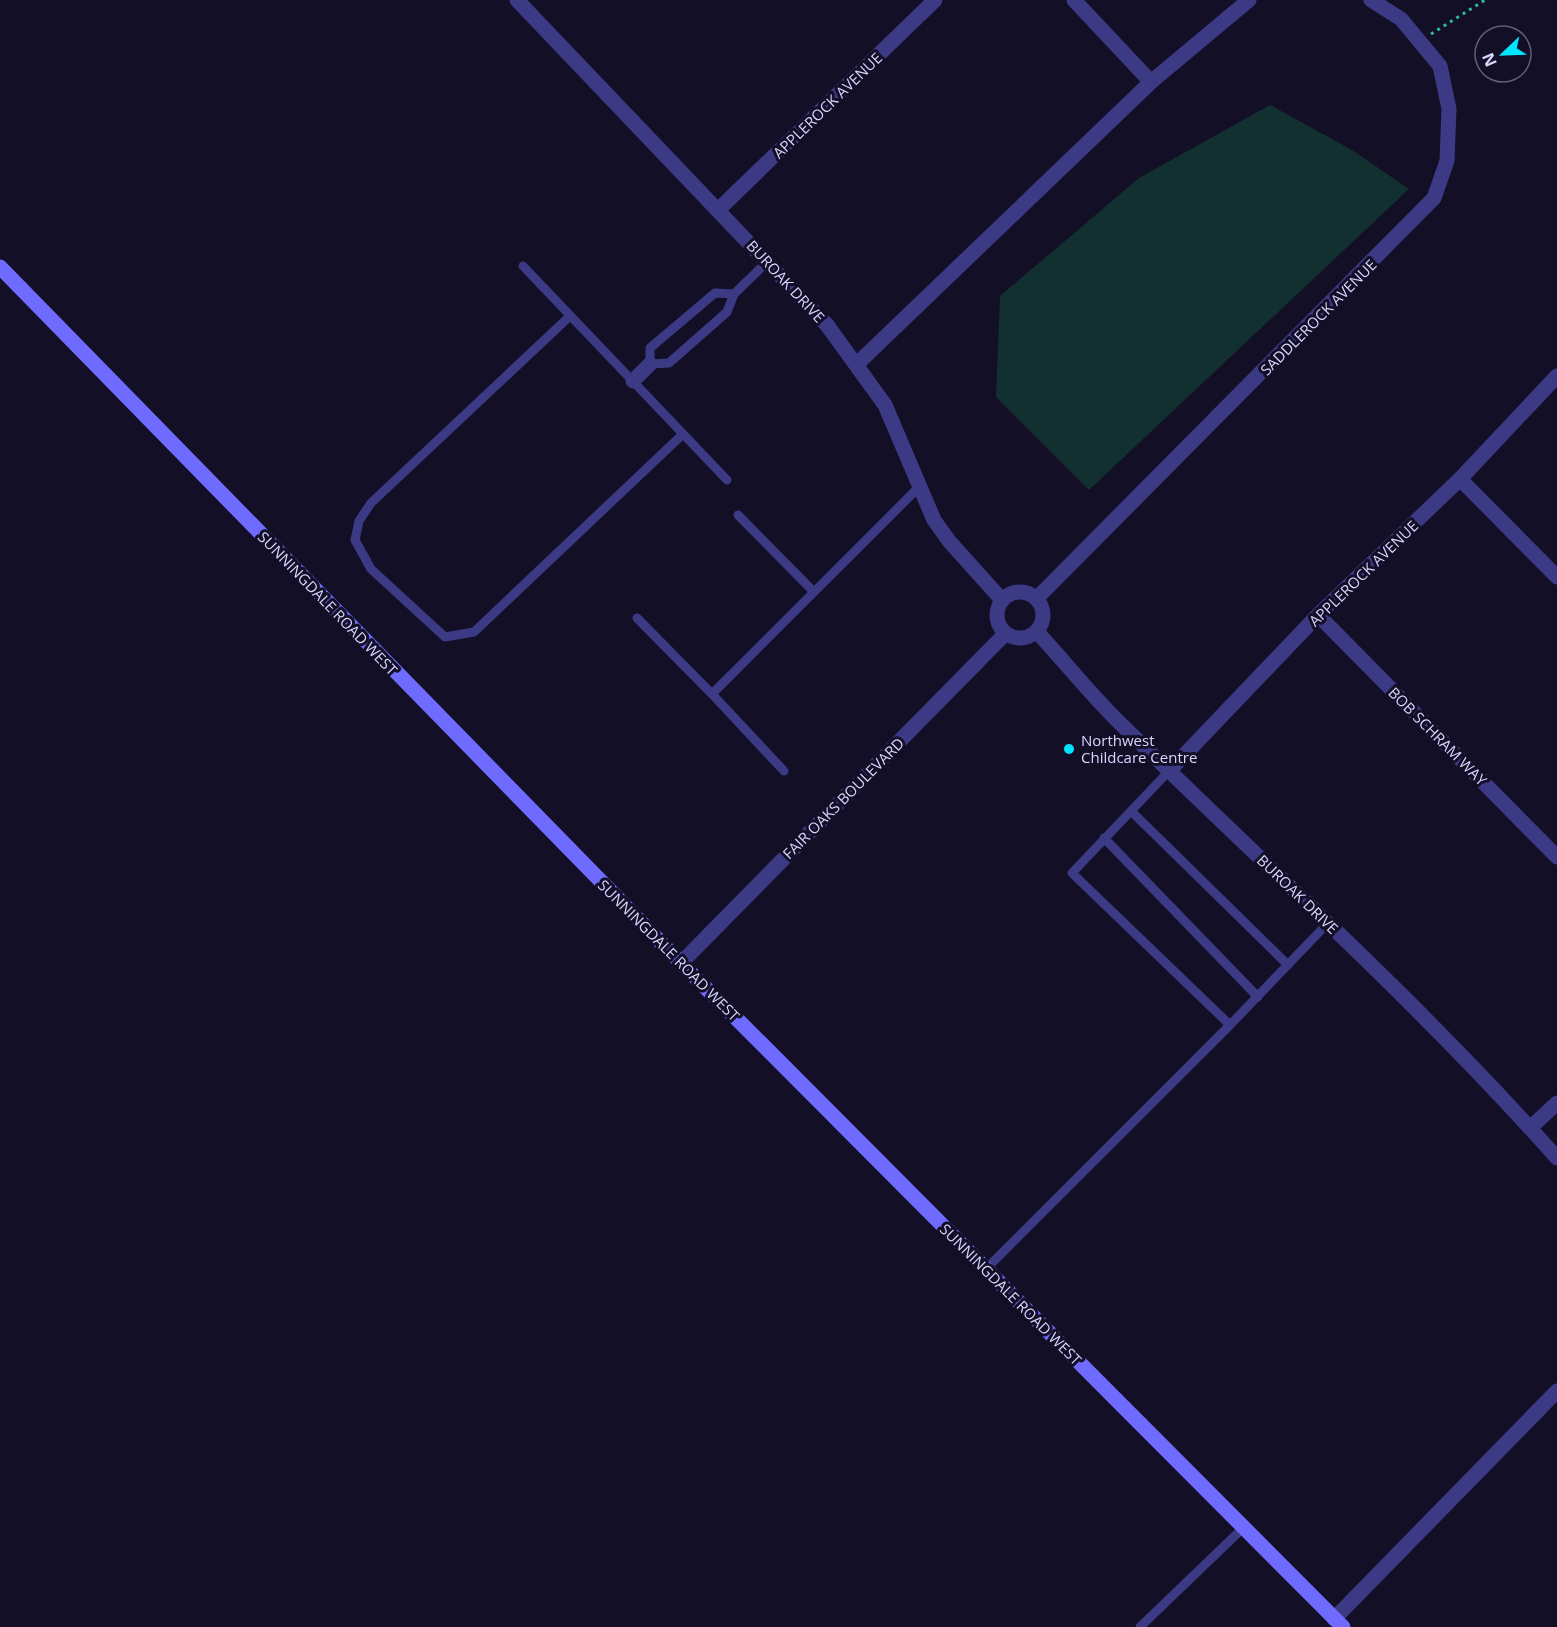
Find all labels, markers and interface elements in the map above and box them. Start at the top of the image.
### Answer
north arrow [1473,24,1533,84]
street label: APPLEROCK AVENUE [768,48,886,162]
text: N [1477,50,1502,70]
street label: BUROAK DRIVE [743,236,829,326]
street label: SADDLEROCK AVENUE [1256,255,1380,379]
street label: APPLEROCK AVENUE [1304,516,1422,630]
street label: SUNNINGDALE ROAD WEST [254,527,403,680]
street label: BOB SCHRAM WAY [1384,682,1492,790]
place label: Northwest Childcare Centre [1081,730,1197,767]
street label: FAIR OAKS BOULEVARD [778,733,908,863]
marker: Northwest Childcare Centre [1062,742,1076,756]
street label: BUROAK DRIVE [1253,850,1343,938]
street label: SUNNINGDALE ROAD WEST [594,875,745,1026]
street label: SUNNINGDALE ROAD WEST [936,1219,1087,1370]

